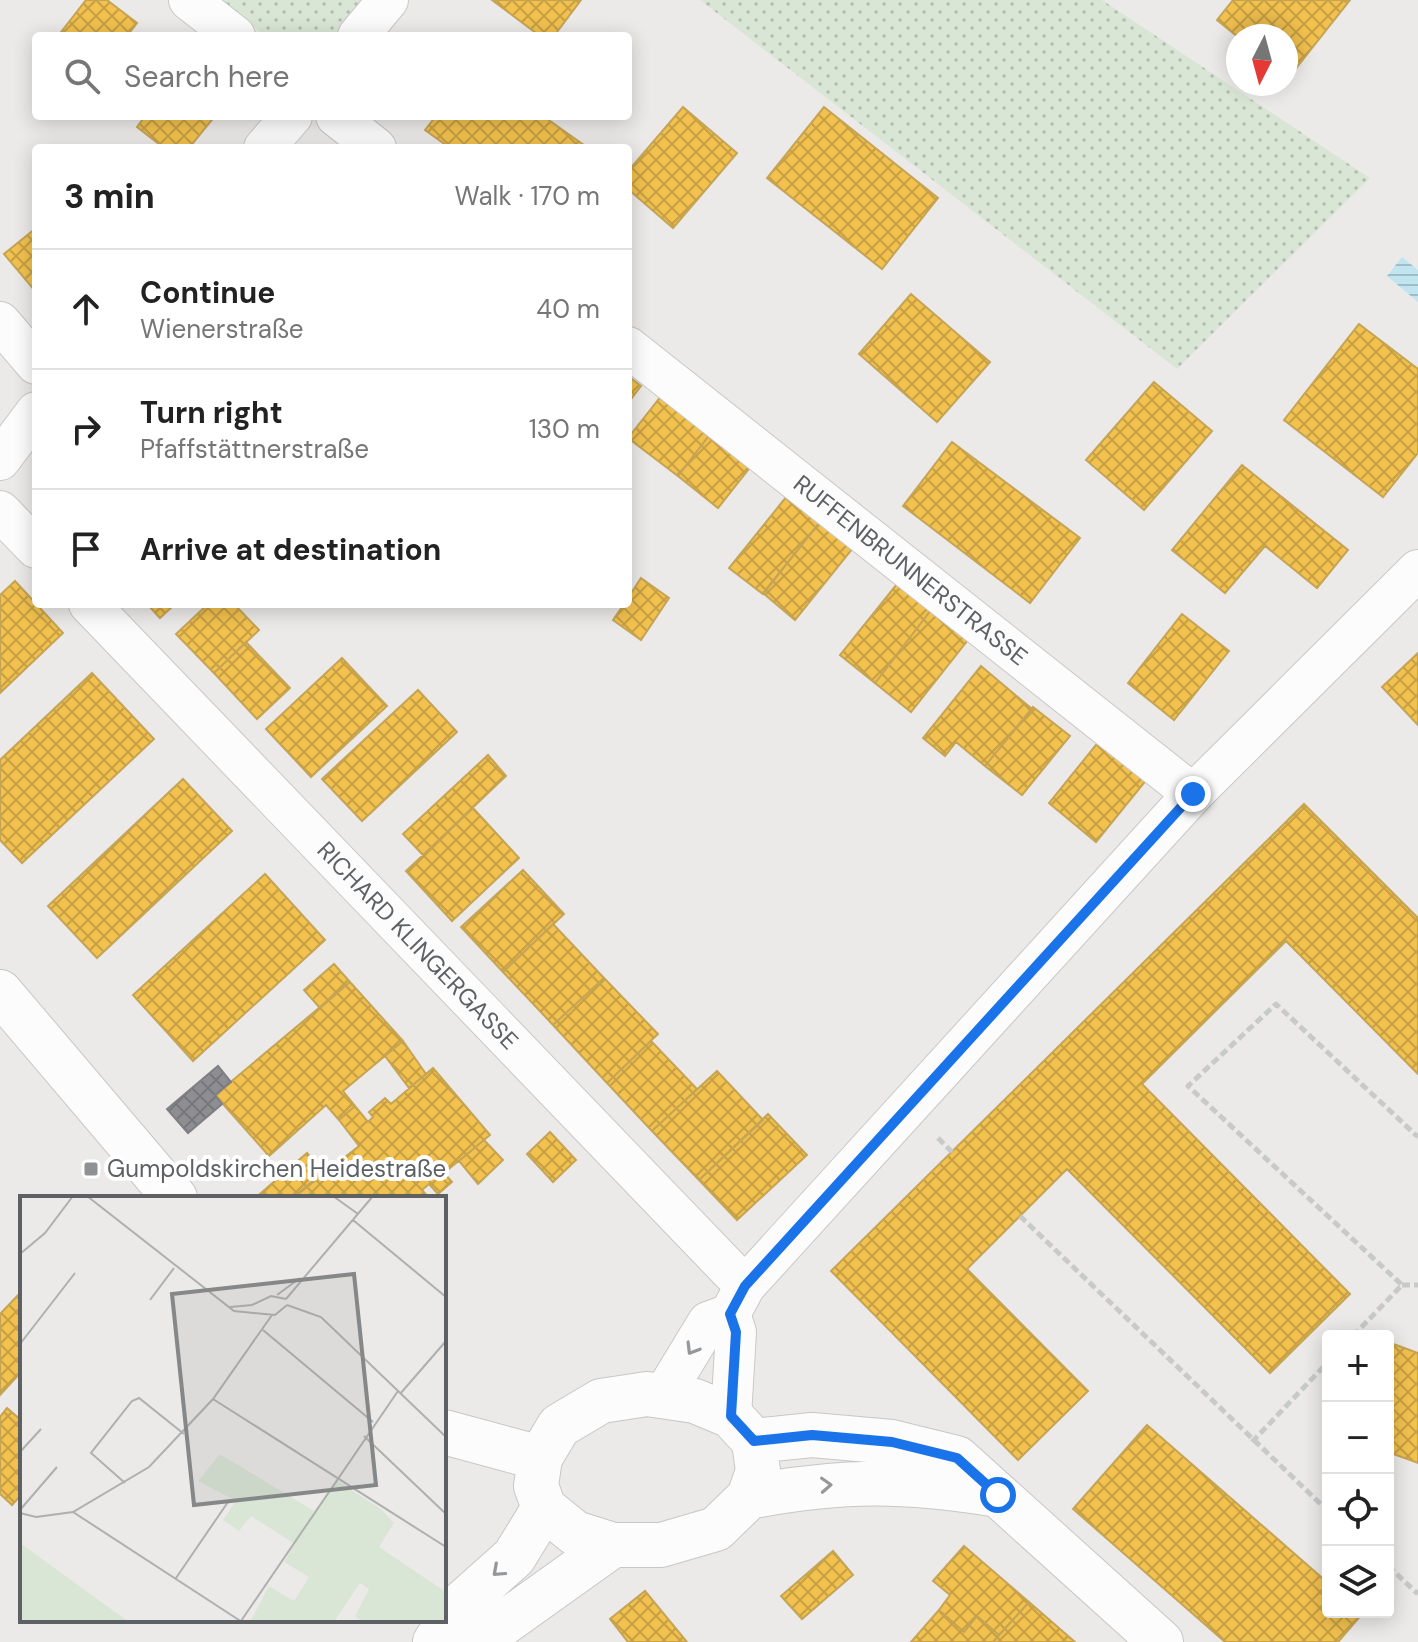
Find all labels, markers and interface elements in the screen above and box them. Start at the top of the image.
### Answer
north arrow [1226,24,1298,96]
search box [32,32,632,120]
icon: search [60,54,104,98]
text: Search here [124,57,290,96]
text: 3 min [64,174,155,219]
text: Walk · 170 m [455,179,600,213]
text: Continue [140,273,275,312]
icon: ahead [64,287,108,331]
text: 40 m [536,292,600,326]
text: Wienerstraße [140,312,304,346]
text: Turn right [140,393,283,432]
icon: right [64,407,108,451]
text: 130 m [529,412,600,446]
text: Pfaffstättnerstraße [140,432,369,466]
street label: RUFFENBRUNNERSTRASSE [787,468,1034,672]
icon: arrive [64,527,108,571]
text: Arrive at destination [140,530,441,569]
route end [1175,776,1211,812]
street label: RICHARD KLINGERGASSE [311,835,525,1056]
place label: Gumpoldskirchen Heidestraße [107,1153,446,1184]
marker: Gumpoldskirchen Heidestraße [82,1160,100,1178]
inset map [20,1196,446,1622]
map controls [1322,1330,1394,1618]
button: + [1322,1330,1394,1402]
one-way arrow [686,1340,701,1355]
button: − [1322,1402,1394,1474]
button: locate [1322,1474,1394,1546]
one-way arrow [820,1476,833,1493]
route start [980,1477,1016,1513]
button: layers [1322,1546,1394,1618]
one-way arrow [493,1561,508,1575]

